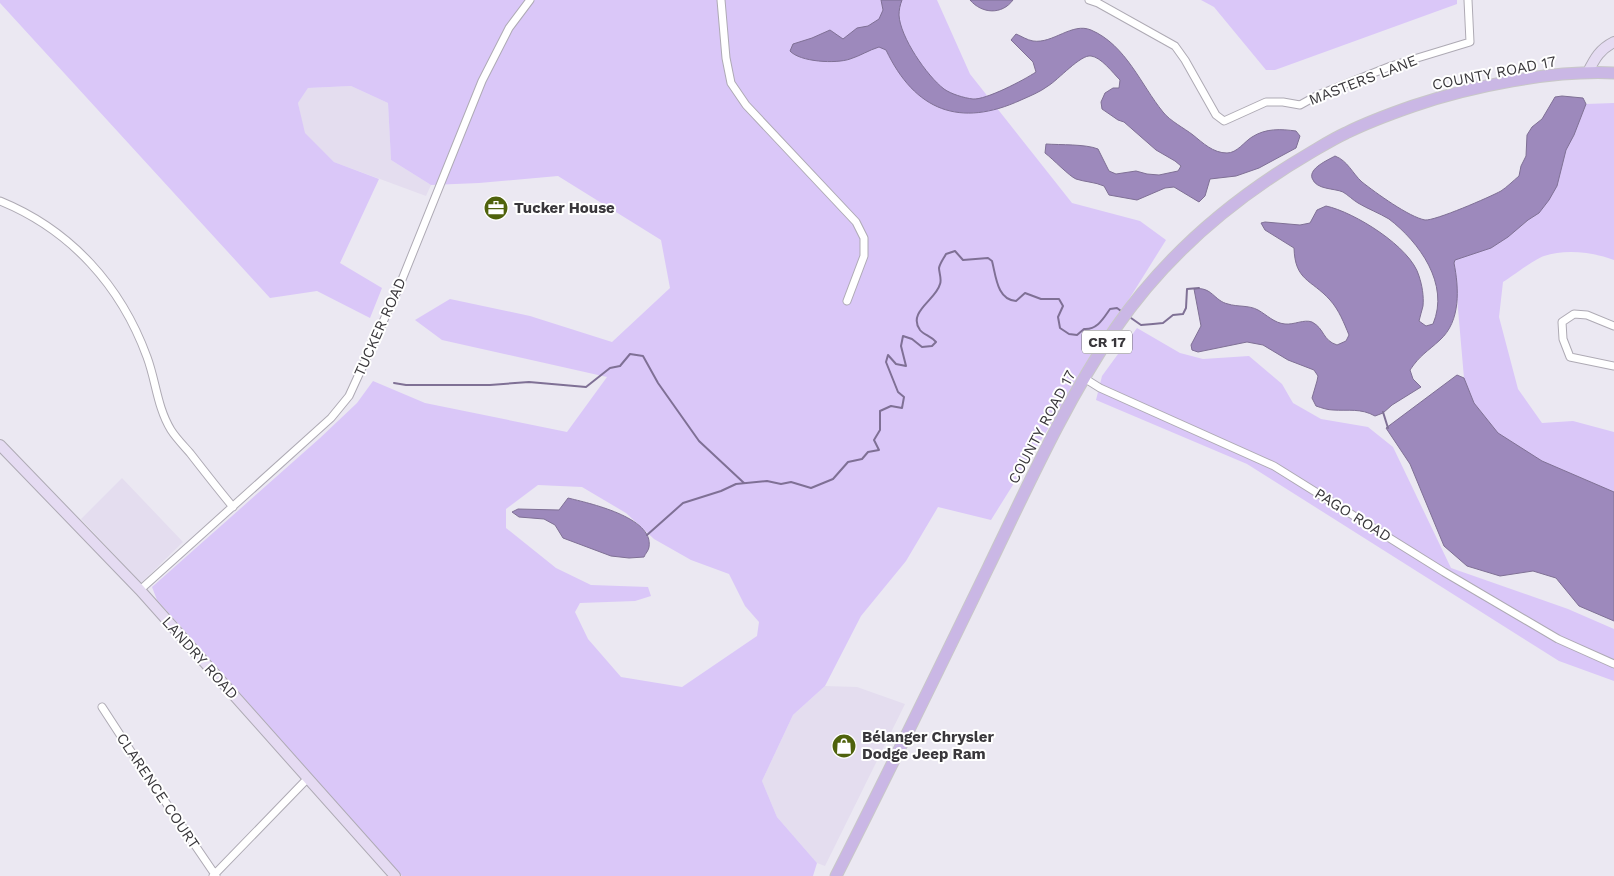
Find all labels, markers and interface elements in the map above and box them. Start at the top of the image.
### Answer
street label: MASTERS LANE [1306,51,1420,109]
street label: COUNTY ROAD 17 [1431,52,1557,94]
office icon: Tucker House [483,195,509,221]
place label: Tucker House [514,199,615,217]
street label: TUCKER ROAD [350,275,410,379]
road number: CR 17 [1082,331,1132,354]
street label: COUNTY ROAD 17 [1005,367,1079,487]
street label: PAGO ROAD [1311,484,1395,546]
street label: LANDRY ROAD [158,613,242,703]
place label: Bélanger Chrysler Dodge Jeep Ram [862,728,994,763]
street label: CLARENCE COURT [113,730,203,852]
shop icon: Bélanger Chrysler Dodge Jeep Ram [831,733,857,759]

